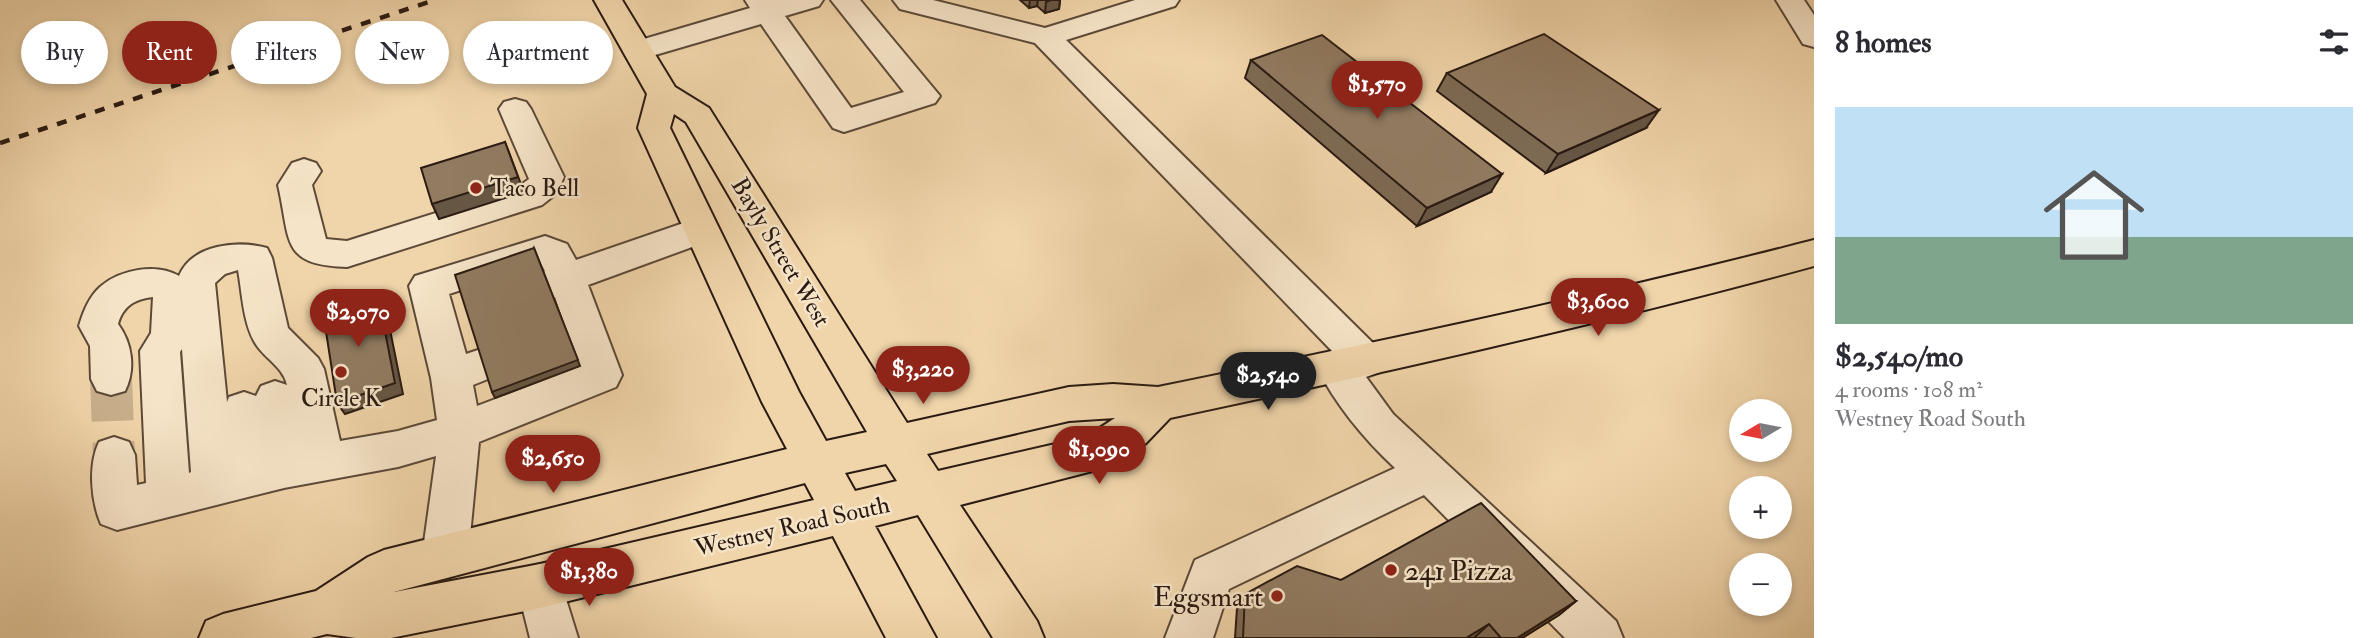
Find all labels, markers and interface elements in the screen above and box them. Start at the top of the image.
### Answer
chip: Buy [21,21,108,84]
chip: Rent [122,21,217,84]
chip: Filters [231,21,341,84]
chip: New [355,21,449,84]
chip: Apartment [463,21,613,84]
icon: filters [2315,23,2353,61]
text: 8 homes [1835,24,1932,61]
pin: $1,570 [1320,61,1434,121]
text: $1,570 [1348,69,1406,98]
icon: home [2031,152,2157,278]
street label: Bayly Street West [724,172,837,333]
place label: Taco Bell [490,173,579,204]
marker: Taco Bell [468,180,484,196]
pin: $3,600 [1541,278,1655,338]
text: $3,600 [1567,286,1629,315]
pin: $2,070 [301,290,415,349]
text: $2,070 [326,297,390,326]
text: $2,540/mo [1835,338,1963,375]
pin: $3,220 [866,346,980,406]
pin: $2,540 [1211,352,1325,412]
text: $3,220 [892,354,954,383]
text: $2,540 [1236,360,1300,389]
marker: Circle K [333,364,349,380]
text: 4 rooms · 108 m² [1835,375,1983,404]
place label: Circle K [301,383,381,414]
north arrow [1729,399,1792,462]
map controls [1729,399,1792,616]
text: Westney Road South [1835,404,2026,433]
pin: $1,090 [1042,426,1156,486]
text: $1,090 [1068,434,1130,463]
pin: $2,650 [496,435,610,495]
text: $2,650 [521,443,585,472]
button: + [1729,476,1792,539]
street label: Westney Road South [691,489,893,564]
pin: $1,380 [532,548,646,608]
button: − [1729,553,1792,616]
place label: 241 Pizza [1405,554,1513,589]
text: $1,380 [560,556,618,585]
marker: 241 Pizza [1383,562,1399,578]
place label: Eggsmart [1153,580,1263,615]
marker: Eggsmart [1269,588,1285,604]

